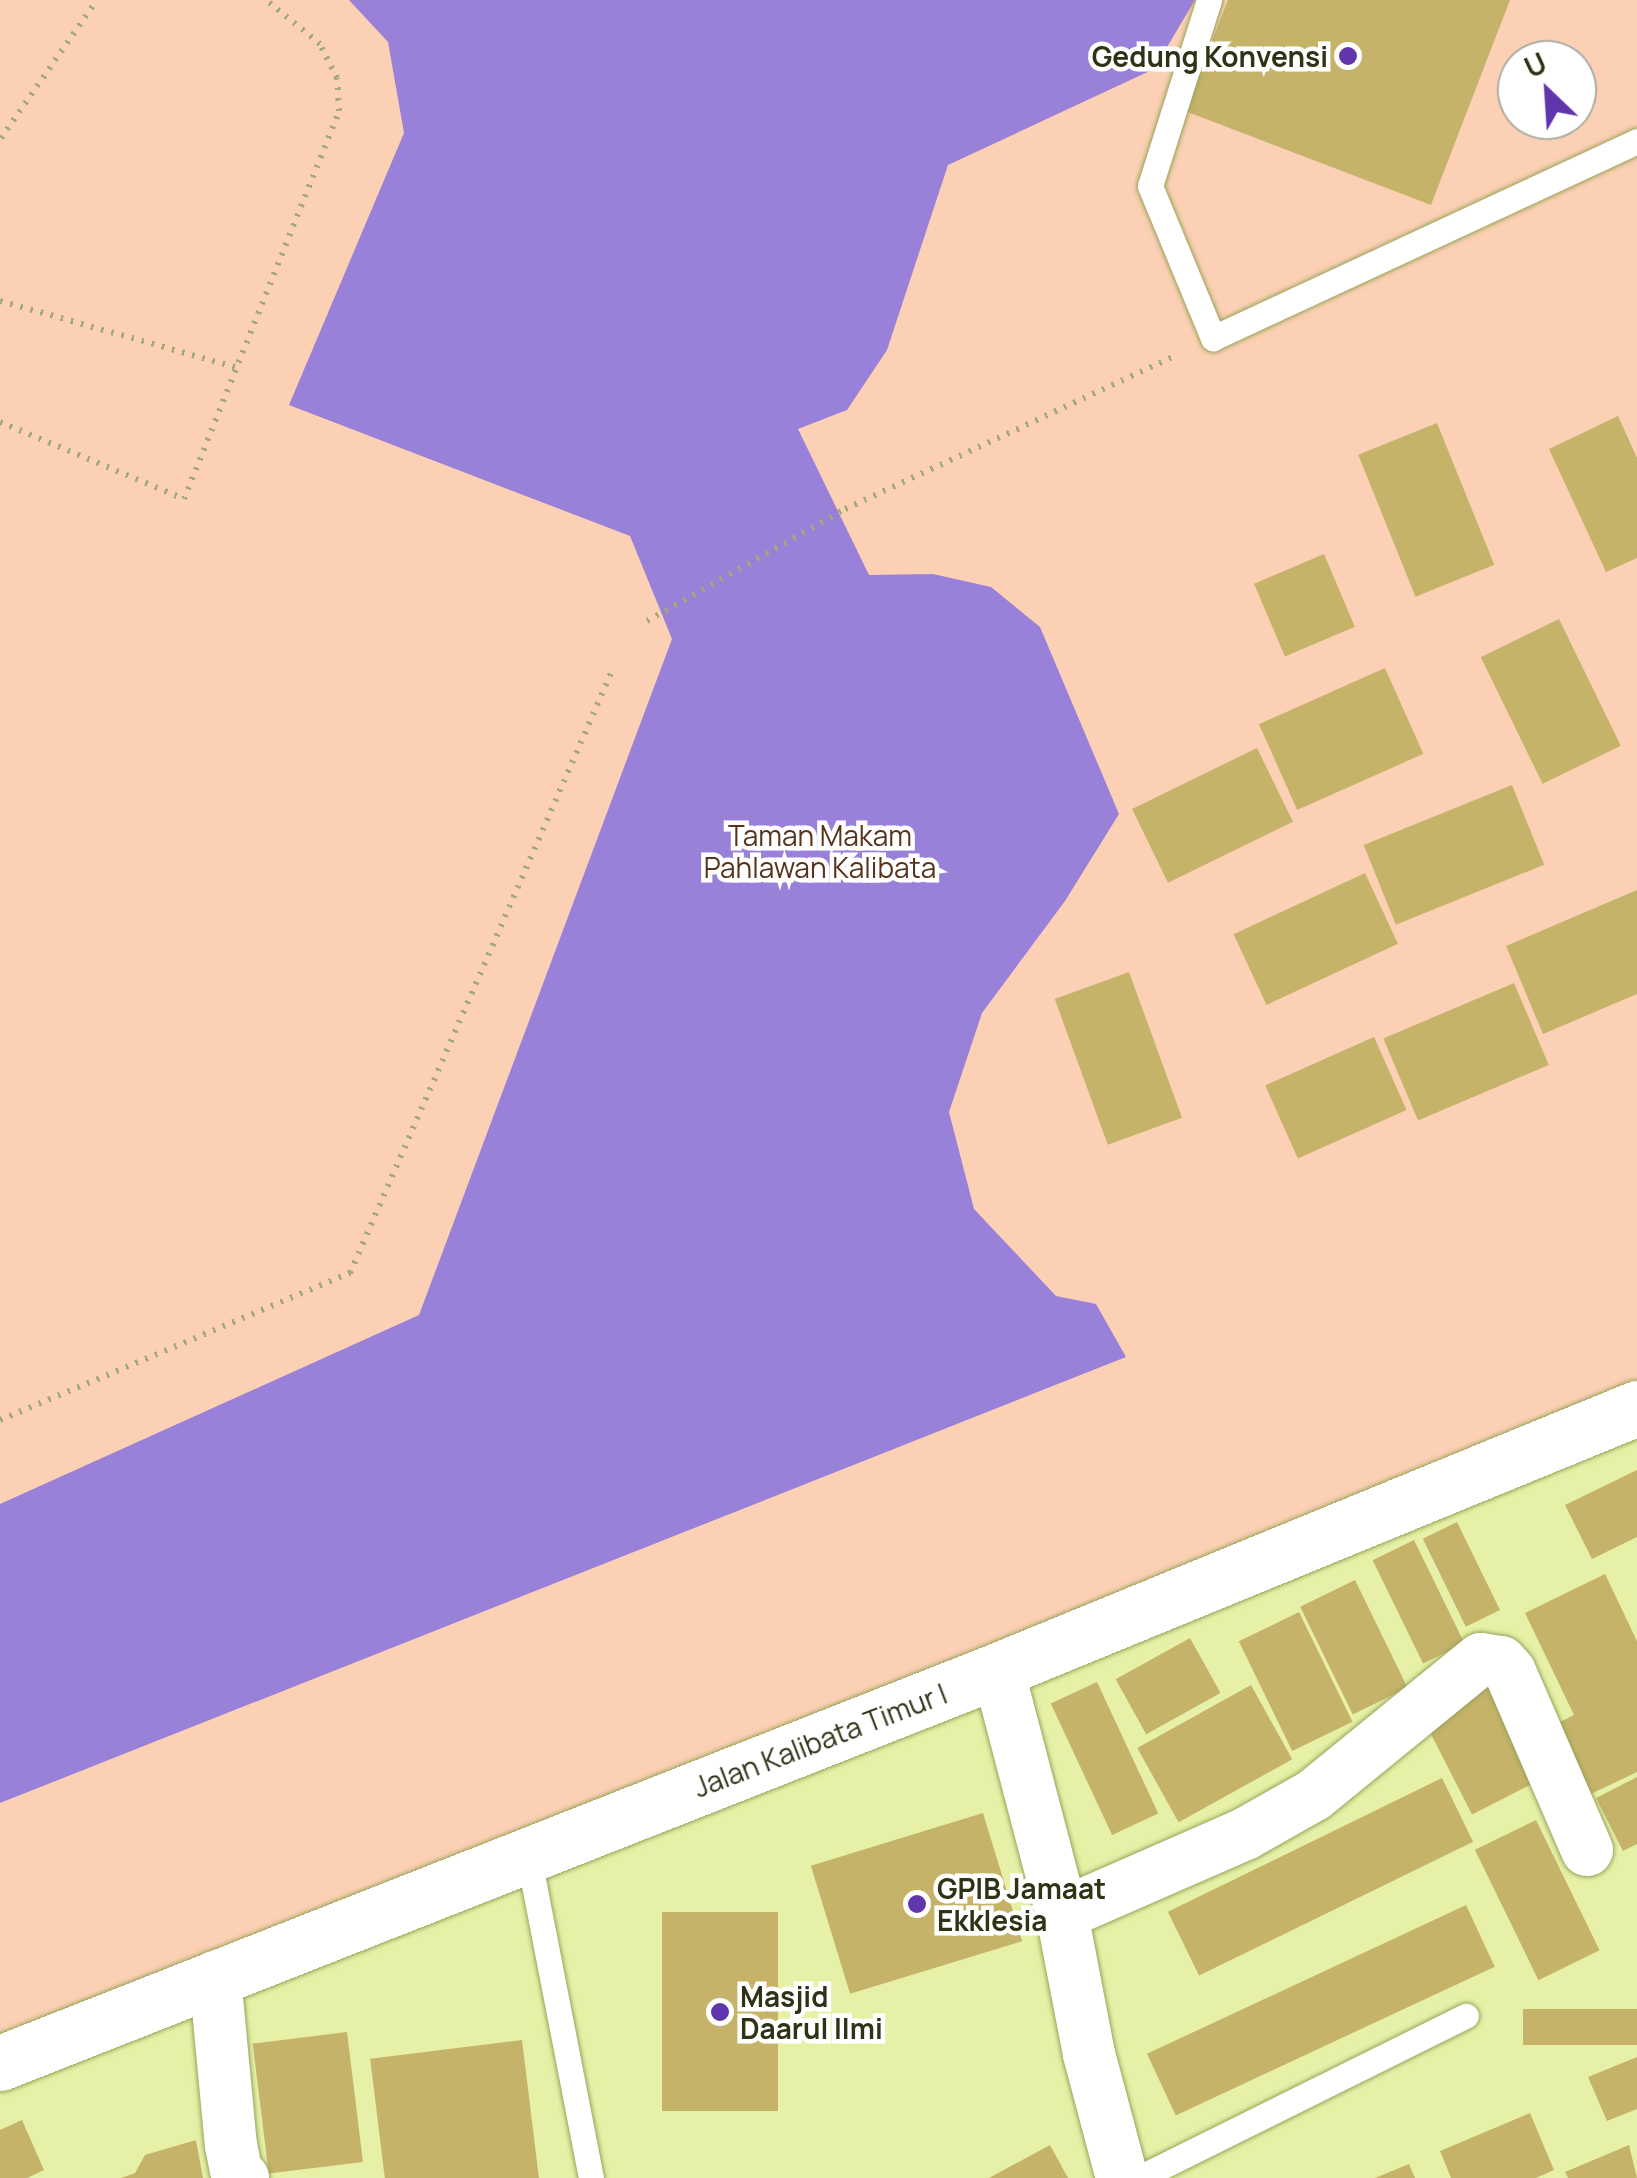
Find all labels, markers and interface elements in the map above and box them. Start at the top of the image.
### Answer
place label: Gedung Konvensi [1092,39,1328,73]
north arrow [1497,40,1597,140]
text: U [1518,43,1552,86]
marker: Gedung Konvensi [1337,45,1359,67]
park label: Taman Makam Pahlawan Kalibata [704,818,936,884]
street label: Jalan Kalibata Timur I [689,1676,951,1804]
place label: GPIB Jamaat Ekklesia [937,1871,1106,1937]
marker: GPIB Jamaat Ekklesia [906,1893,928,1915]
place label: Masjid Daarul Ilmi [740,1979,883,2045]
marker: Masjid Daarul Ilmi [709,2001,731,2023]

